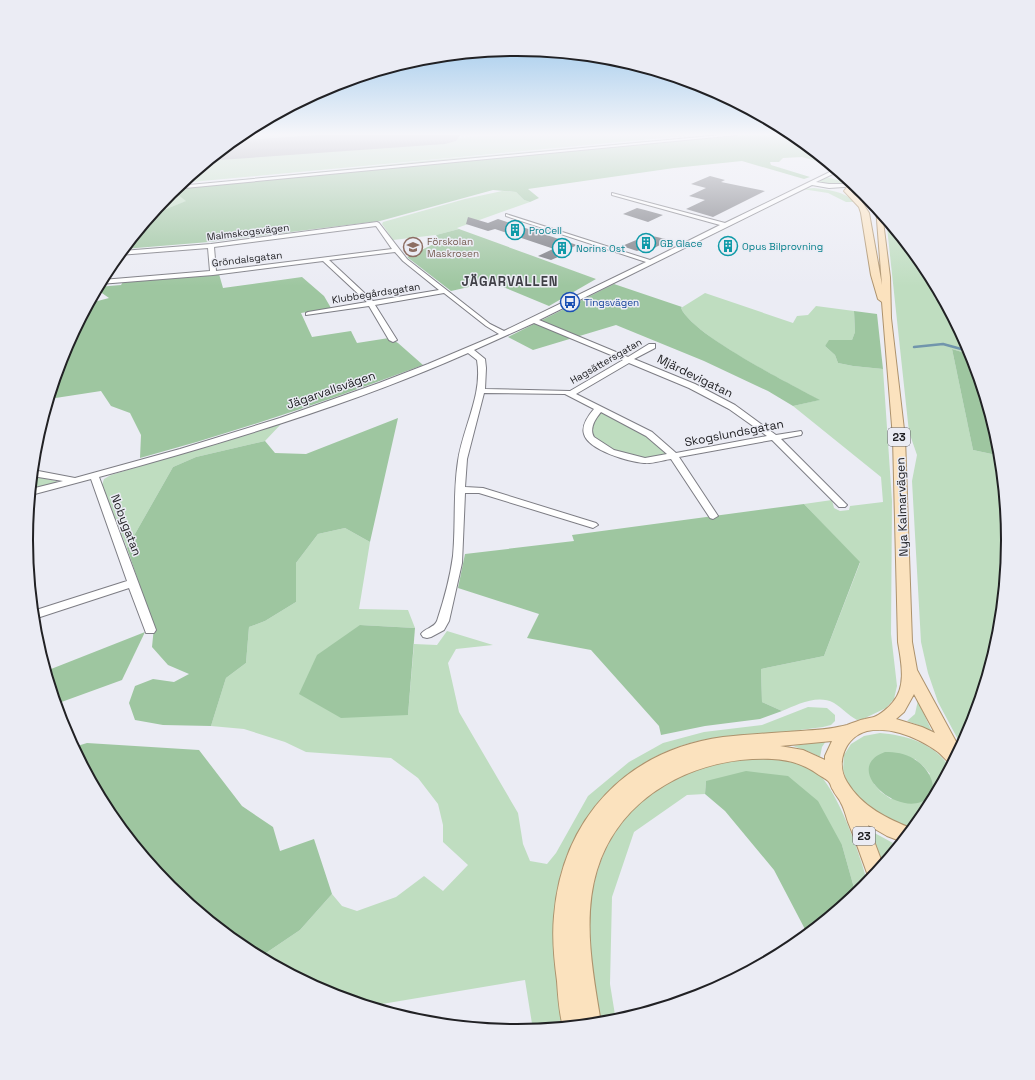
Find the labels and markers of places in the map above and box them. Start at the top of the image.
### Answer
building icon: ProCell [504,219,526,241]
place label: ProCell [529,224,562,237]
building icon: GB Glace [635,232,657,254]
place label: Förskolan Maskrosen [427,235,479,260]
building icon: Opus Bilprovning [717,235,739,257]
school or university icon: Förskolan Maskrosen [402,236,424,258]
building icon: Norins Ost [551,237,573,259]
place label: GB Glace [660,237,702,250]
place label: Opus Bilprovning [742,240,823,253]
place label: Norins Ost [576,242,626,255]
bus stop icon: Tingsvägen [559,291,581,313]
place label: Tingsvägen [584,296,639,309]

